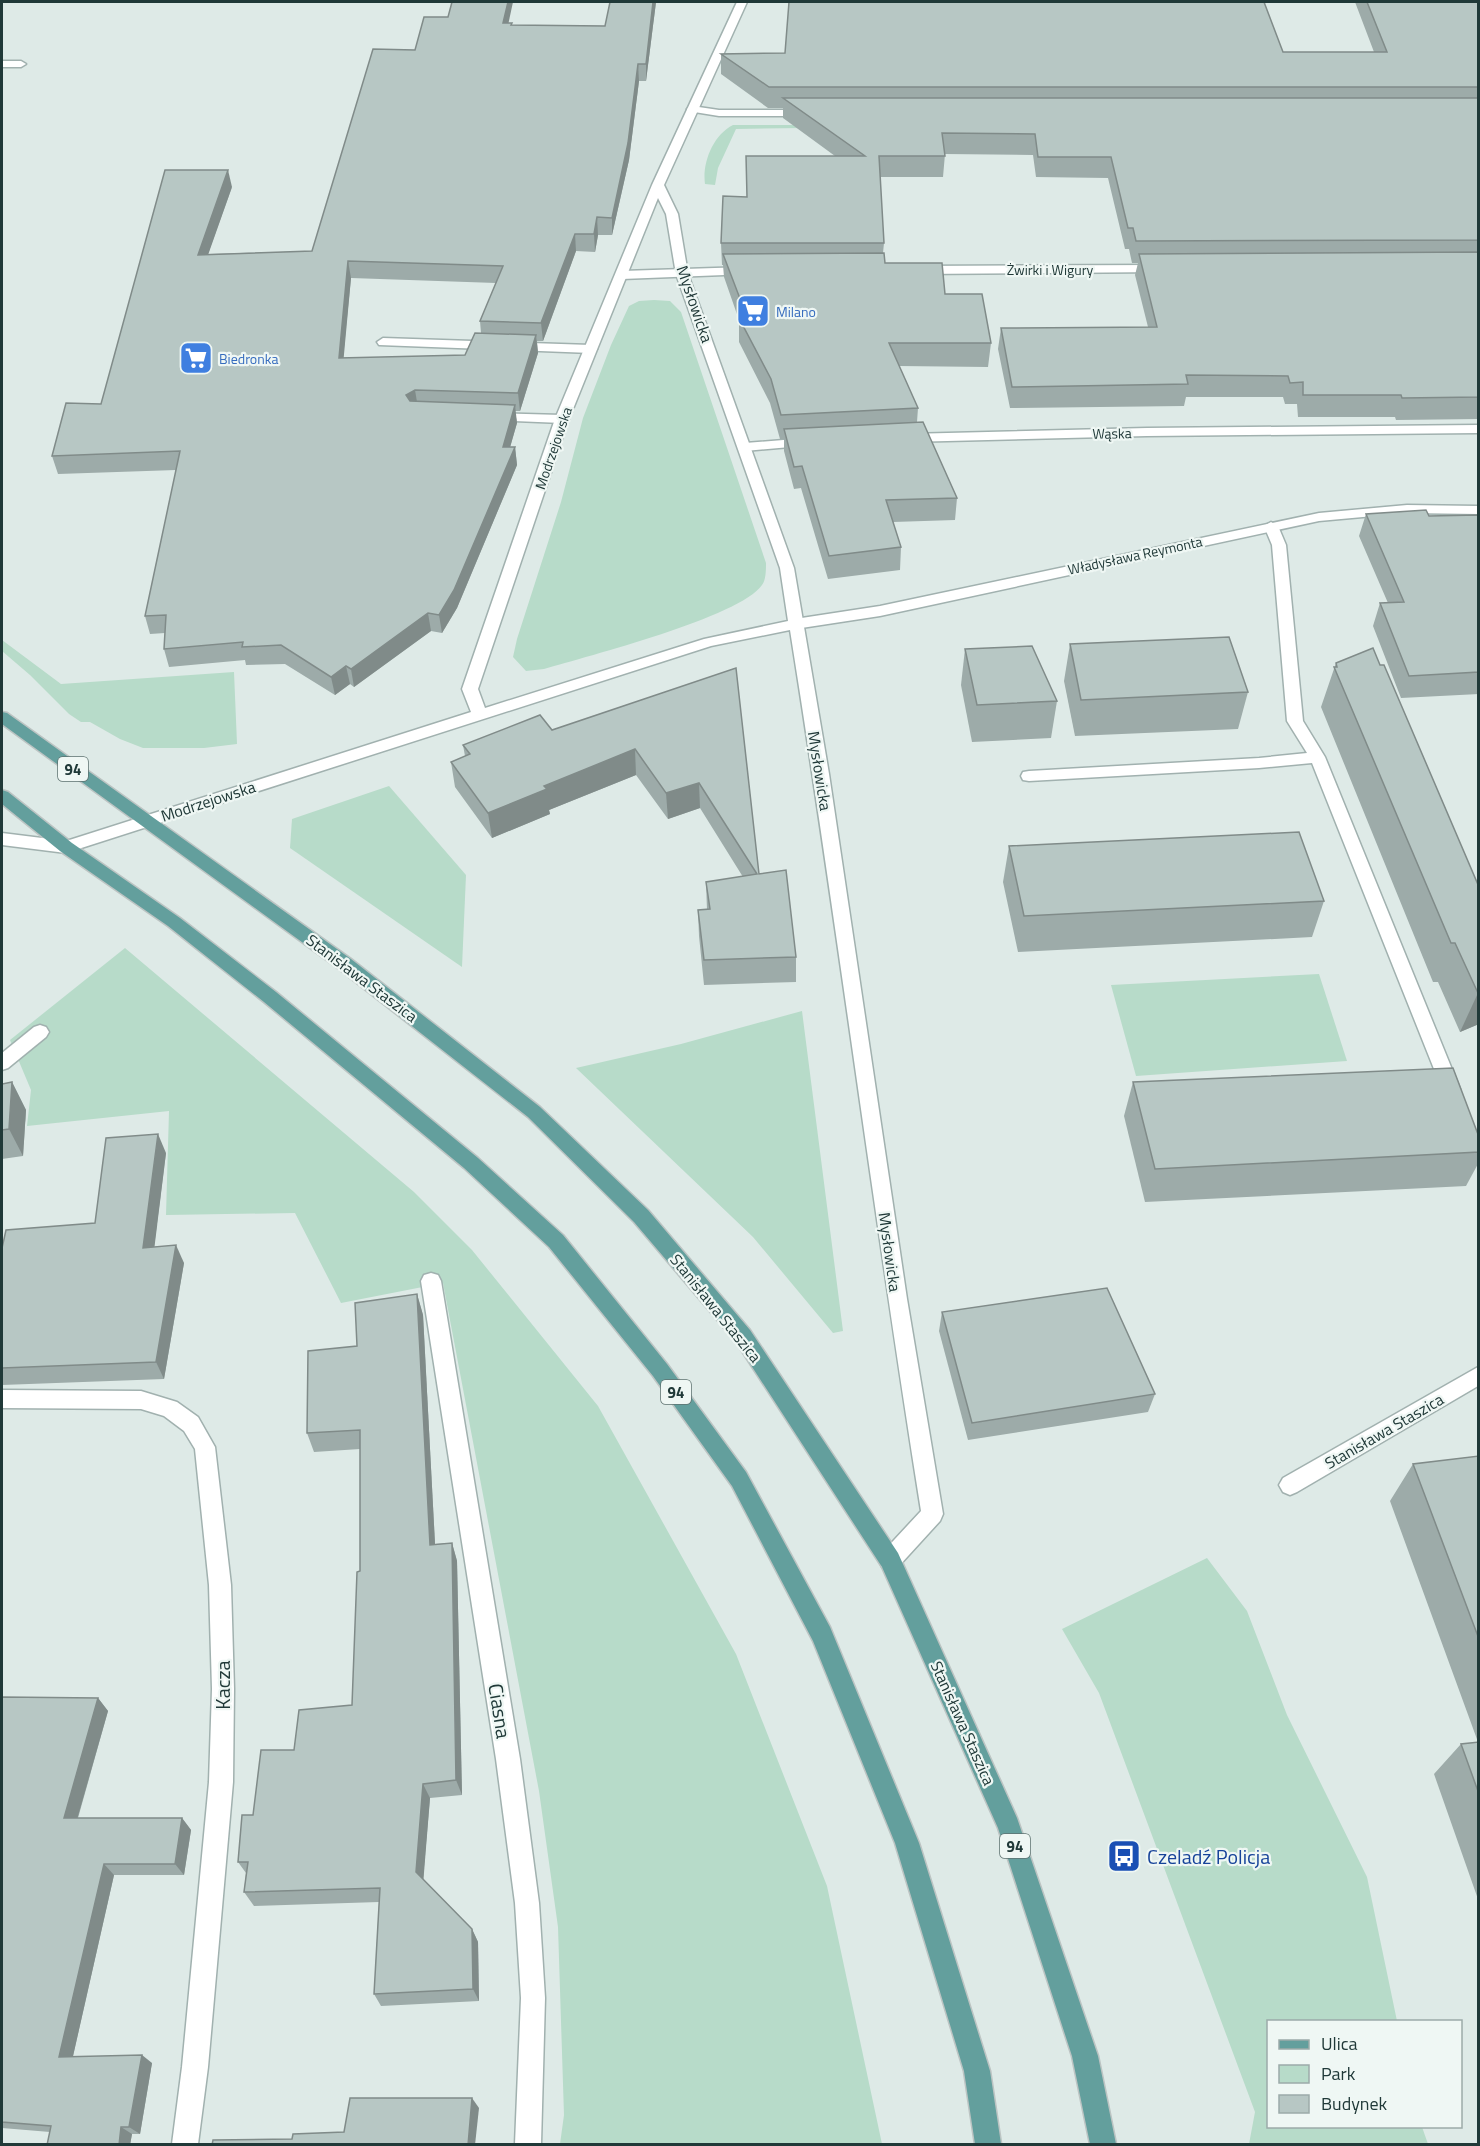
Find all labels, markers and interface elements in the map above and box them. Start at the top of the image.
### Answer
street label: Żwirki i Wigury [1007,259,1094,280]
street label: Mysłowicka [671,262,719,346]
supermarket icon: Milano [735,293,771,329]
place label: Milano [776,301,816,322]
supermarket icon: Biedronka [178,340,214,376]
place label: Biedronka [219,348,278,369]
street label: Modrzejowska [529,404,577,492]
street label: Wąska [1092,422,1132,444]
street label: Władysława Reymonta [1066,530,1204,580]
street label: Mysłowicka [802,730,838,812]
road number: 94 [58,757,88,781]
street label: Modrzejowska [158,774,258,828]
street label: Stanisława Staszica [301,928,423,1028]
street label: Mysłowicka [873,1211,907,1293]
street label: Stanisława Staszica [665,1248,767,1368]
road number: 94 [661,1380,691,1404]
street label: Stanisława Staszica [1320,1387,1448,1475]
street label: Stanisława Staszica [925,1657,1001,1789]
street label: Kacza [207,1660,238,1710]
street label: Ciasna [480,1681,520,1741]
road number: 94 [1000,1834,1030,1858]
bus stop icon: Czeladź Policja [1106,1838,1142,1874]
place label: Czeladź Policja [1147,1841,1270,1872]
legend [1267,2020,1462,2128]
text: Ulica [1321,2030,1358,2057]
text: Park [1321,2060,1356,2087]
text: Budynek [1321,2090,1388,2117]

